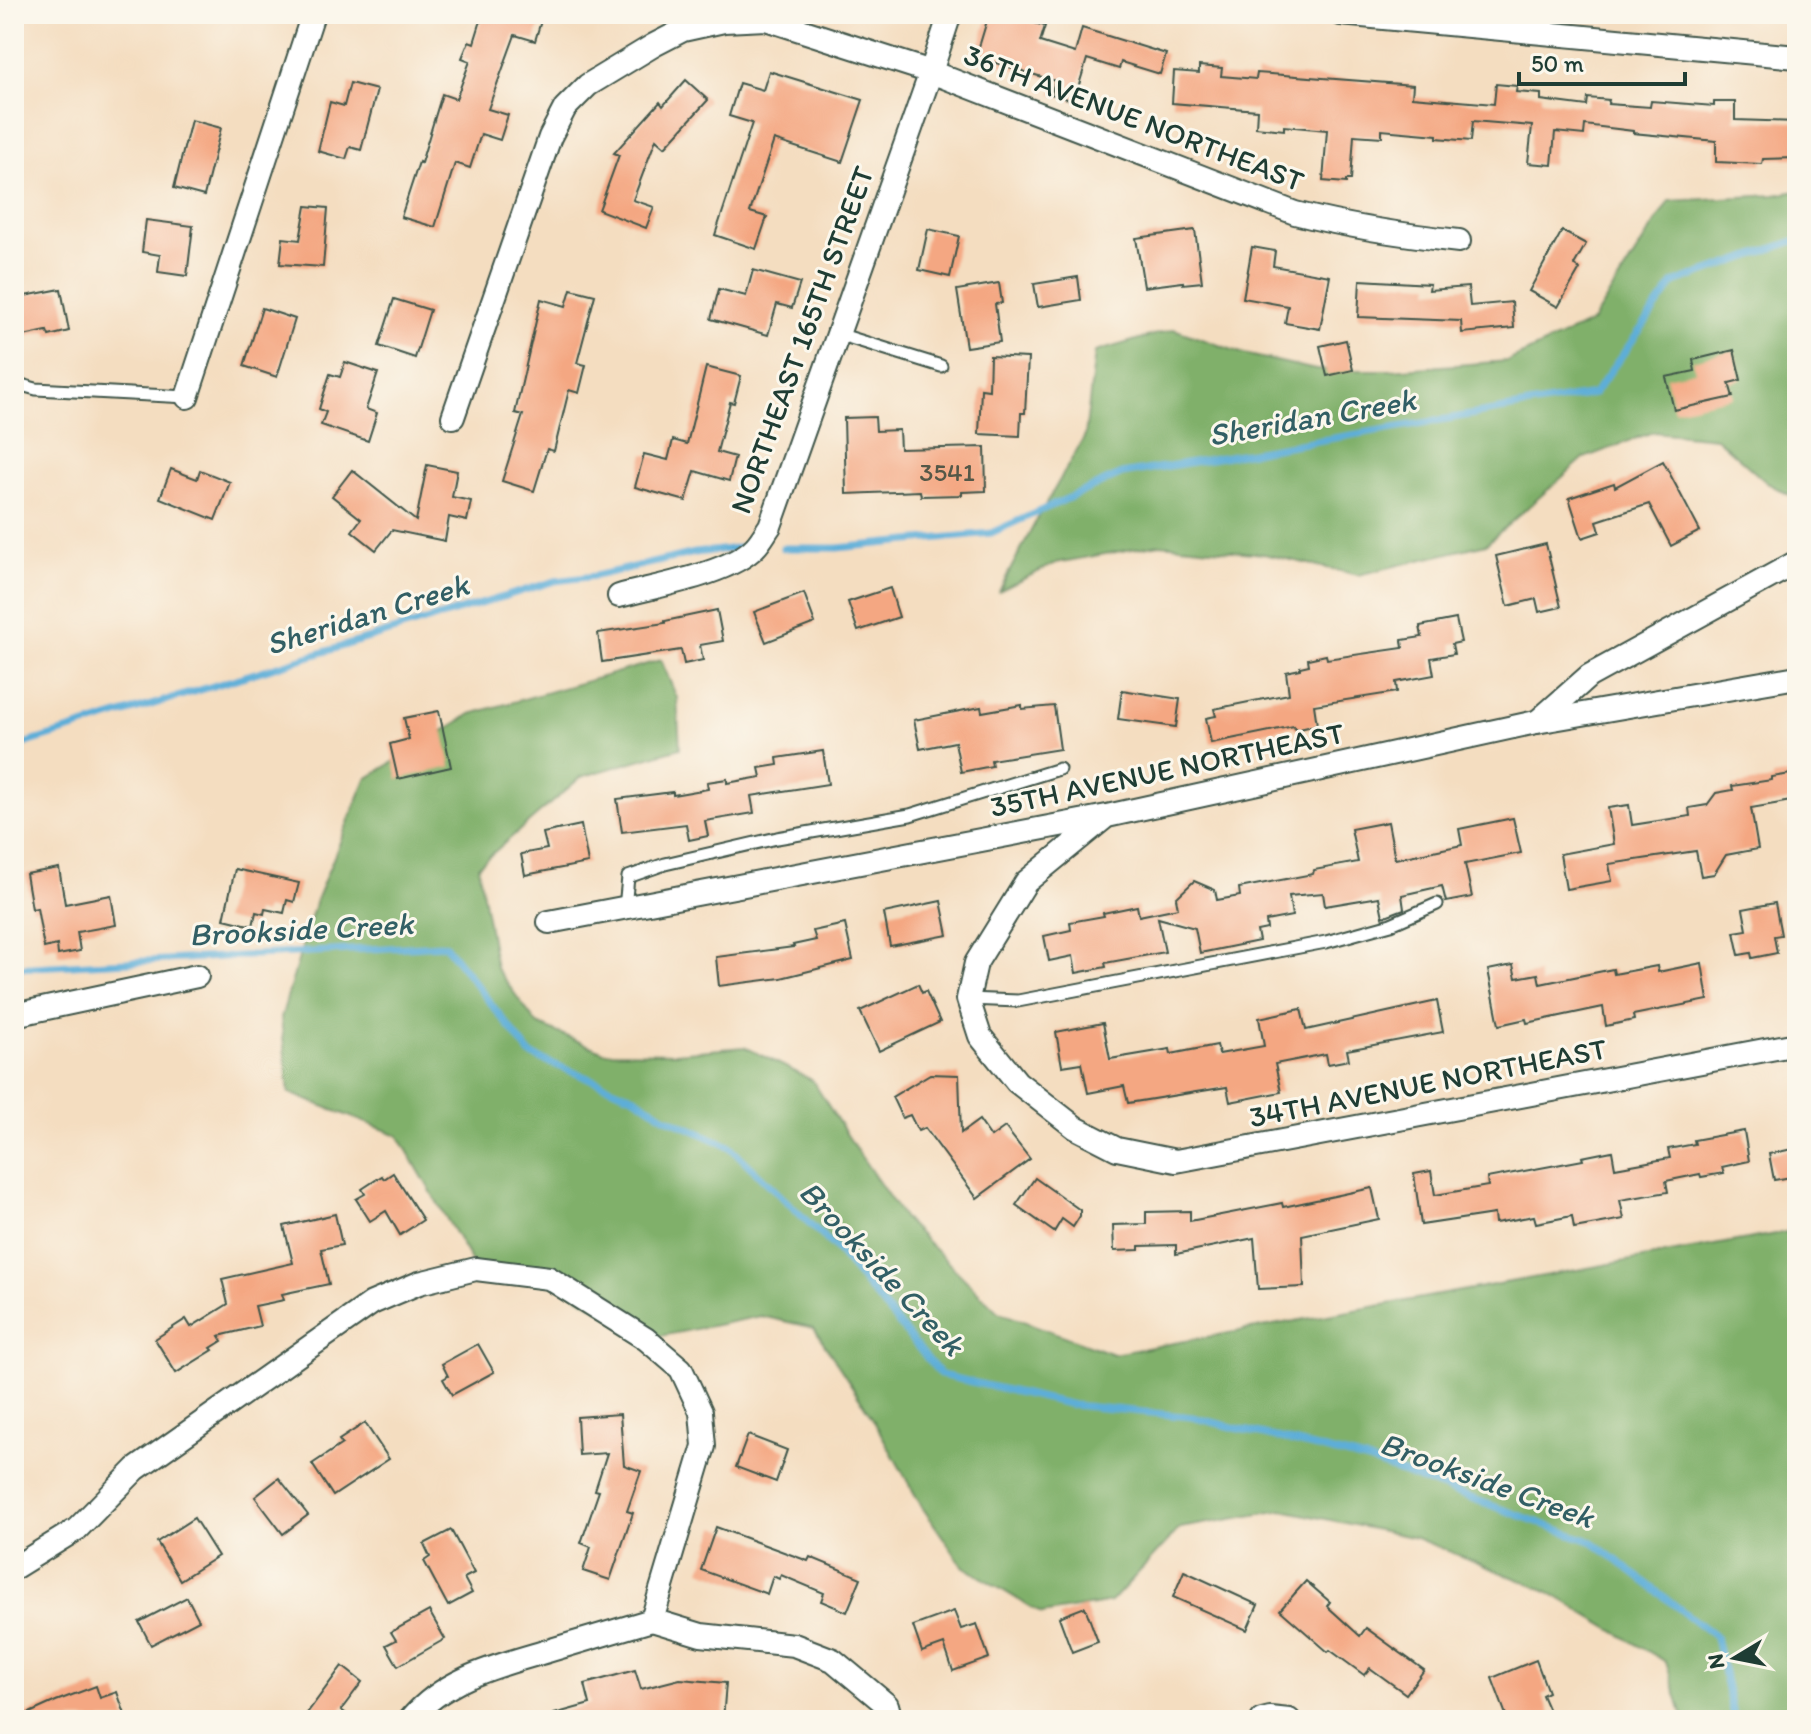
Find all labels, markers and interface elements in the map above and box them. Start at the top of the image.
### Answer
street label: 36TH AVENUE NORTHEAST [959,36,1310,200]
scale bar [1519,36,1685,86]
text: 50 m [1531,49,1584,78]
street label: NORTHEAST 165TH STREET [721,161,882,519]
water label: Sheridan Creek [1205,380,1420,454]
house number: 3541 [919,456,975,488]
water label: Sheridan Creek [261,565,474,663]
street label: 35TH AVENUE NORTHEAST [986,714,1347,825]
water label: Brookside Creek [188,904,416,954]
street label: 34TH AVENUE NORTHEAST [1246,1030,1610,1135]
water label: Brookside Creek [792,1173,973,1364]
water label: Brookside Creek [1375,1424,1600,1537]
north arrow [1695,1618,1775,1698]
text: N [1701,1652,1730,1671]

